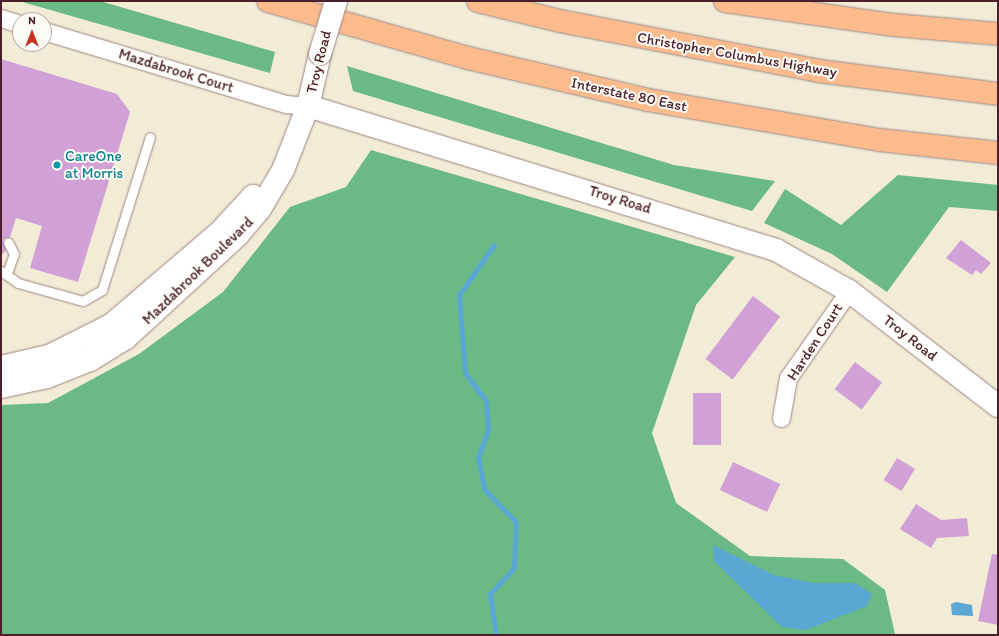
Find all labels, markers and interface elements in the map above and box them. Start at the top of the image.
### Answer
north arrow [12,12,52,52]
text: N [28,14,36,27]
street label: Troy Road [303,29,335,95]
street label: Christopher Columbus Highway [636,29,838,81]
street label: Mazdabrook Court [116,45,236,97]
street label: Interstate 80 East [569,74,689,116]
place label: CareOne at Morris [65,147,123,182]
marker: CareOne at Morris [52,160,62,170]
street label: Troy Road [587,182,653,218]
street label: Mazdabrook Boulevard [138,213,258,329]
street label: Harden Court [783,300,847,384]
street label: Troy Road [879,311,941,365]

